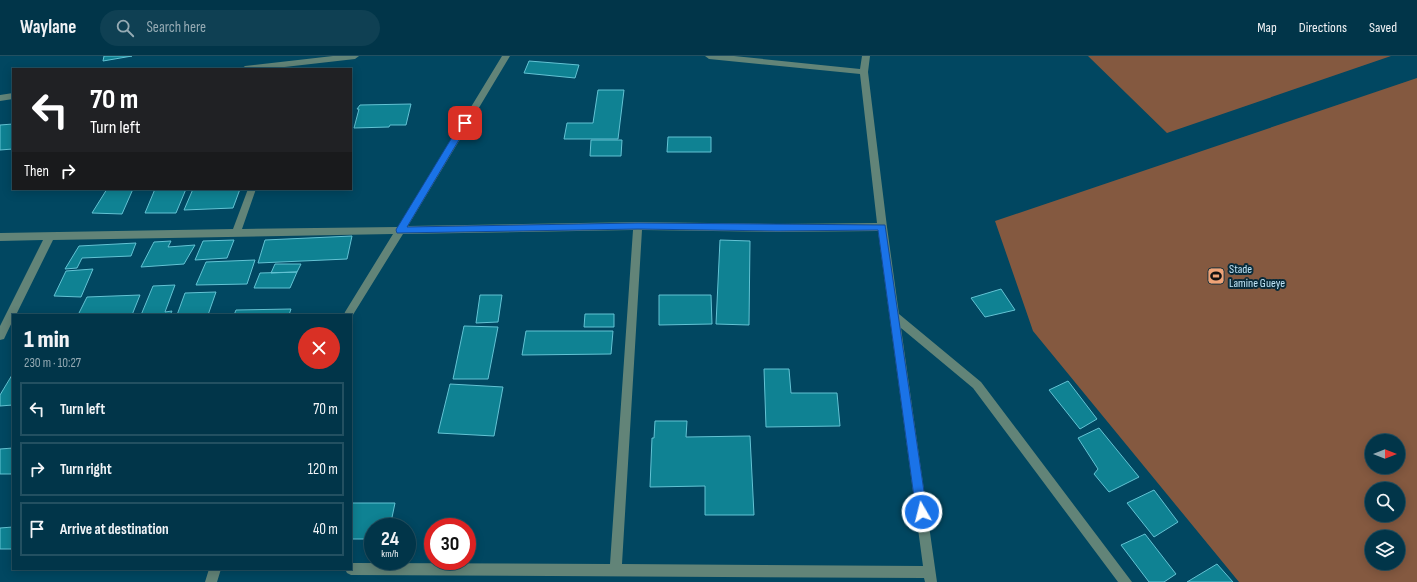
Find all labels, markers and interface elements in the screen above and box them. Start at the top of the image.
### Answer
search box [100,10,380,46]
text: Waylane [20,16,76,39]
icon: search [114,17,136,39]
text: Search here [146,18,206,37]
text: Map [1257,19,1277,36]
text: Directions [1299,19,1347,36]
text: Saved [1369,19,1397,36]
text: 70 m [90,83,138,116]
icon: left [24,84,76,136]
pin [448,106,482,140]
icon: arrive [454,112,476,134]
text: Turn left [90,117,141,138]
icon: right [57,160,79,182]
text: Then [24,162,49,181]
place label: Stade Lamine Gueye [1229,262,1285,291]
sports icon: Stade Lamine Gueye [1206,266,1226,286]
text: 1 min [24,325,70,354]
button: close [298,327,340,369]
text: 230 m · 10:27 [24,355,81,371]
icon: left [26,398,48,420]
text: Turn left [60,400,105,419]
text: 70 m [313,400,338,419]
north arrow [1365,434,1405,474]
map controls [1365,434,1405,570]
icon: right [26,458,48,480]
text: Turn right [60,460,112,479]
text: 120 m [308,460,338,479]
button: search [1365,482,1405,522]
position arrow [901,491,943,533]
icon: arrive [26,518,48,540]
speed limit sign: 30 [424,518,476,570]
text: Arrive at destination [60,520,169,539]
text: 40 m [313,520,338,539]
text: 24 [381,527,399,551]
button: layers [1365,530,1405,570]
text: km/h [381,548,399,560]

